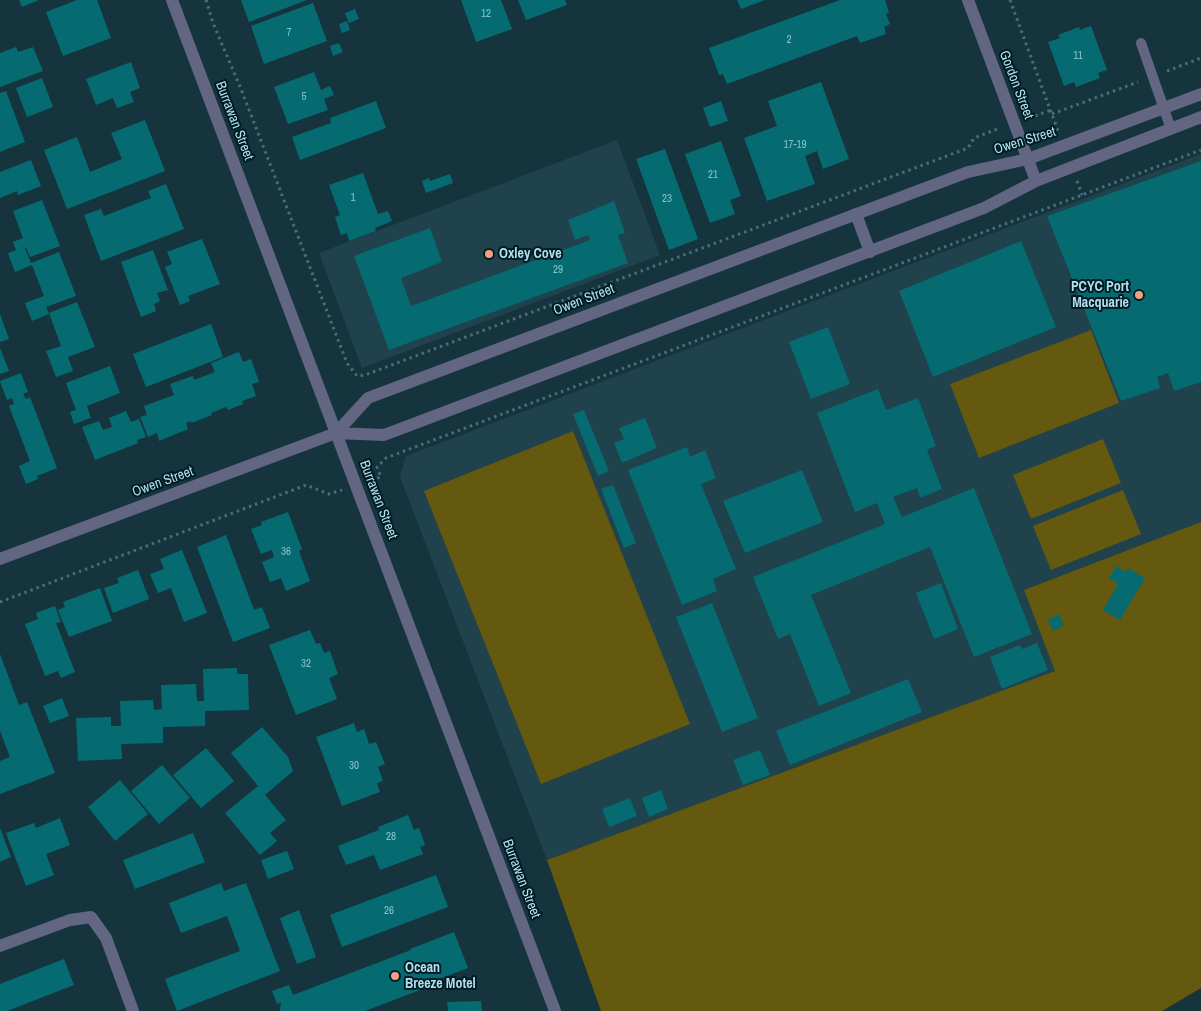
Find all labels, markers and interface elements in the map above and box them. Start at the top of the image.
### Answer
house number: 12 [481,7,491,21]
house number: 7 [286,26,292,40]
house number: 2 [786,33,792,47]
street label: Gordon Street [995,48,1037,122]
house number: 11 [1073,49,1083,63]
street label: Burrawan Street [211,79,257,163]
house number: 5 [301,90,307,104]
street label: Owen Street [992,124,1058,158]
house number: 17-19 [783,138,807,152]
house number: 21 [708,168,718,182]
house number: 1 [350,191,356,205]
house number: 23 [662,192,672,206]
place label: Oxley Cove [499,246,562,262]
marker: Oxley Cove [483,248,495,260]
house number: 29 [553,263,563,277]
place label: PCYC Port Macquarie [1071,279,1129,312]
street label: Owen Street [551,281,617,319]
marker: PCYC Port Macquarie [1133,289,1145,301]
street label: Burrawan Street [355,458,401,542]
street label: Owen Street [130,463,196,501]
house number: 36 [281,545,291,559]
house number: 32 [301,657,311,671]
house number: 30 [349,759,359,773]
house number: 28 [386,830,396,844]
street label: Burrawan Street [498,837,544,921]
house number: 26 [384,904,394,918]
place label: Ocean Breeze Motel [405,960,476,992]
marker: Ocean Breeze Motel [389,970,401,982]

